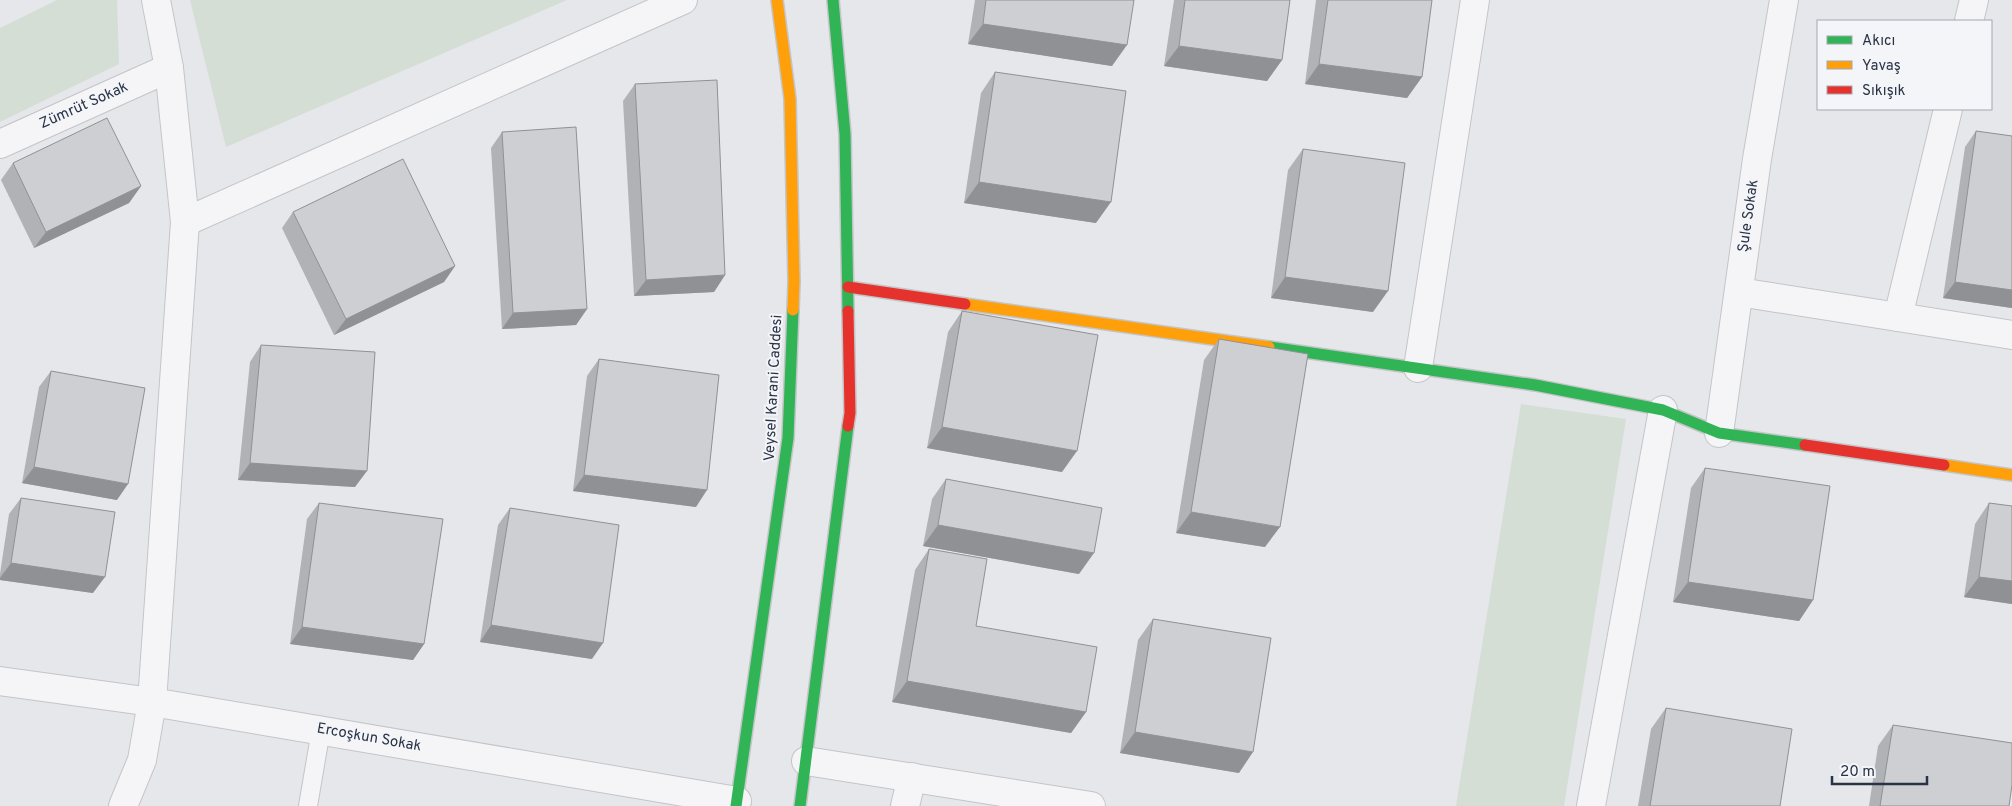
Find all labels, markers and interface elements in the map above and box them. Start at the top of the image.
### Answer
legend [1817,20,1992,110]
text: Akıcı [1862,32,1895,51]
text: Yavaş [1862,57,1901,76]
street label: Zümrüt Sokak [37,78,131,134]
text: Sıkışık [1862,82,1906,101]
street label: Şule Sokak [1734,178,1764,254]
street label: Veysel Karani Caddesi [761,314,787,462]
street label: Ercoşkun Sokak [315,719,423,757]
scale bar [1832,754,1927,786]
text: 20 m [1840,763,1875,782]

